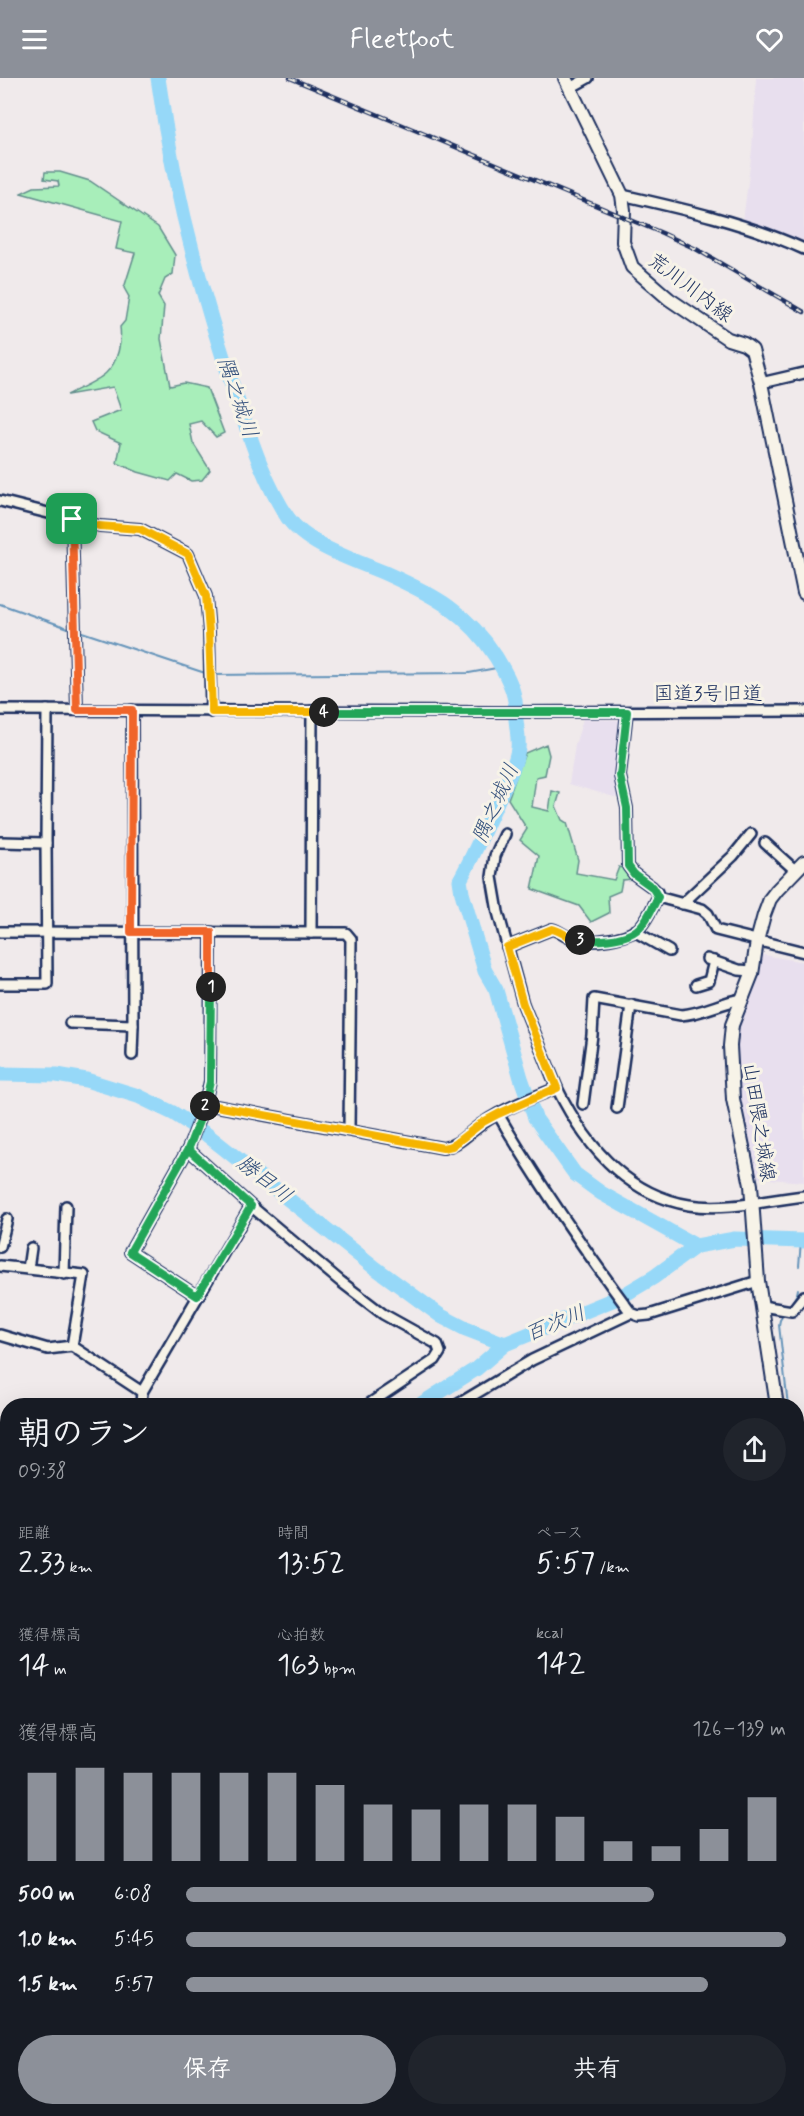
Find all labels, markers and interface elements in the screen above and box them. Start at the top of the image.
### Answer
text: Fleetfoot [350,22,454,57]
icon: menu [18,23,51,56]
icon: heart [753,23,786,56]
street label: 荒川川内線 [642,247,738,329]
water label: 隅之城川 [210,353,264,442]
pin [46,493,97,544]
icon: arrive [55,502,88,535]
street label: 国道3号旧道 [653,681,763,708]
pin: 4 [309,697,339,727]
text: 4 [319,701,329,722]
water label: 隅之城川 [466,759,526,847]
pin: 3 [565,925,595,955]
text: 3 [576,929,584,950]
pin: 1 [196,972,226,1002]
text: 1 [207,976,215,997]
street label: 山田隈之城線 [736,1061,781,1184]
pin: 2 [190,1091,220,1121]
text: 2 [201,1095,209,1116]
water label: 勝目川 [231,1149,298,1210]
water label: 百次川 [521,1299,590,1349]
text: 朝のラン [18,1413,150,1457]
button: share [723,1418,786,1481]
text: 09:38 [18,1458,66,1485]
text: 距離 [18,1523,50,1544]
text: 時間 [277,1523,309,1544]
text: ペース [536,1523,583,1544]
text: 2.33 [18,1544,65,1583]
text: 13:52 [277,1544,345,1583]
text: 5:57 [536,1544,595,1583]
text: km [65,1557,93,1578]
text: /km [595,1557,630,1578]
text: kcal [536,1623,563,1644]
text: 獲得標高 [18,1625,82,1646]
text: 心拍数 [277,1625,325,1646]
text: 142 [536,1644,586,1683]
text: 14 [18,1646,50,1685]
text: 163 [277,1646,319,1685]
text: m [50,1659,67,1680]
text: bpm [319,1659,356,1680]
text: 126–139 m [692,1716,786,1743]
text: 獲得標高 [18,1720,98,1747]
text: 500 m [18,1881,75,1908]
text: 6:08 [114,1881,152,1908]
text: 1.0 km [18,1926,77,1953]
text: 5:45 [114,1926,154,1953]
text: 1.5 km [18,1971,78,1998]
text: 5:57 [114,1971,153,1998]
button: 保存 [18,2035,396,2104]
button: 共有 [408,2035,786,2104]

